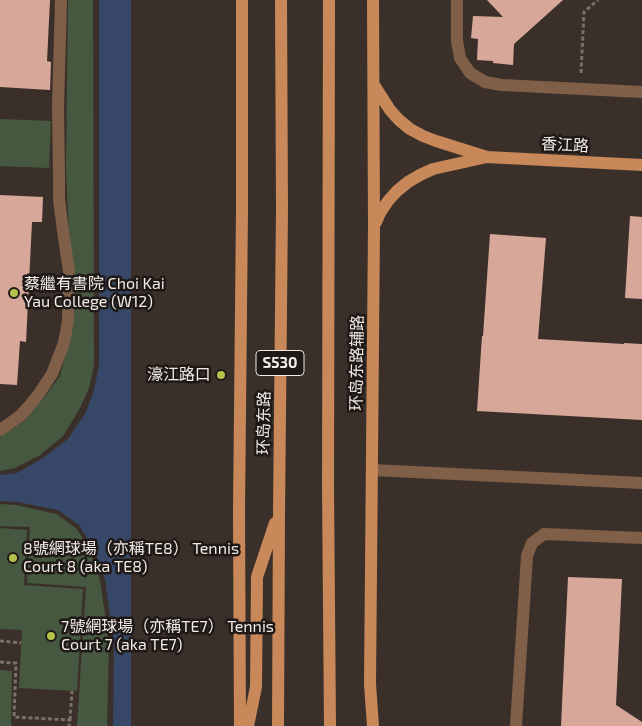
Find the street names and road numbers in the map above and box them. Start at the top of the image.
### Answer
street label: 香江路 [541,134,589,156]
street label: 环岛东路辅路 [347,315,367,411]
road number: S530 [256,350,304,376]
street label: 环岛东路 [254,391,274,455]

